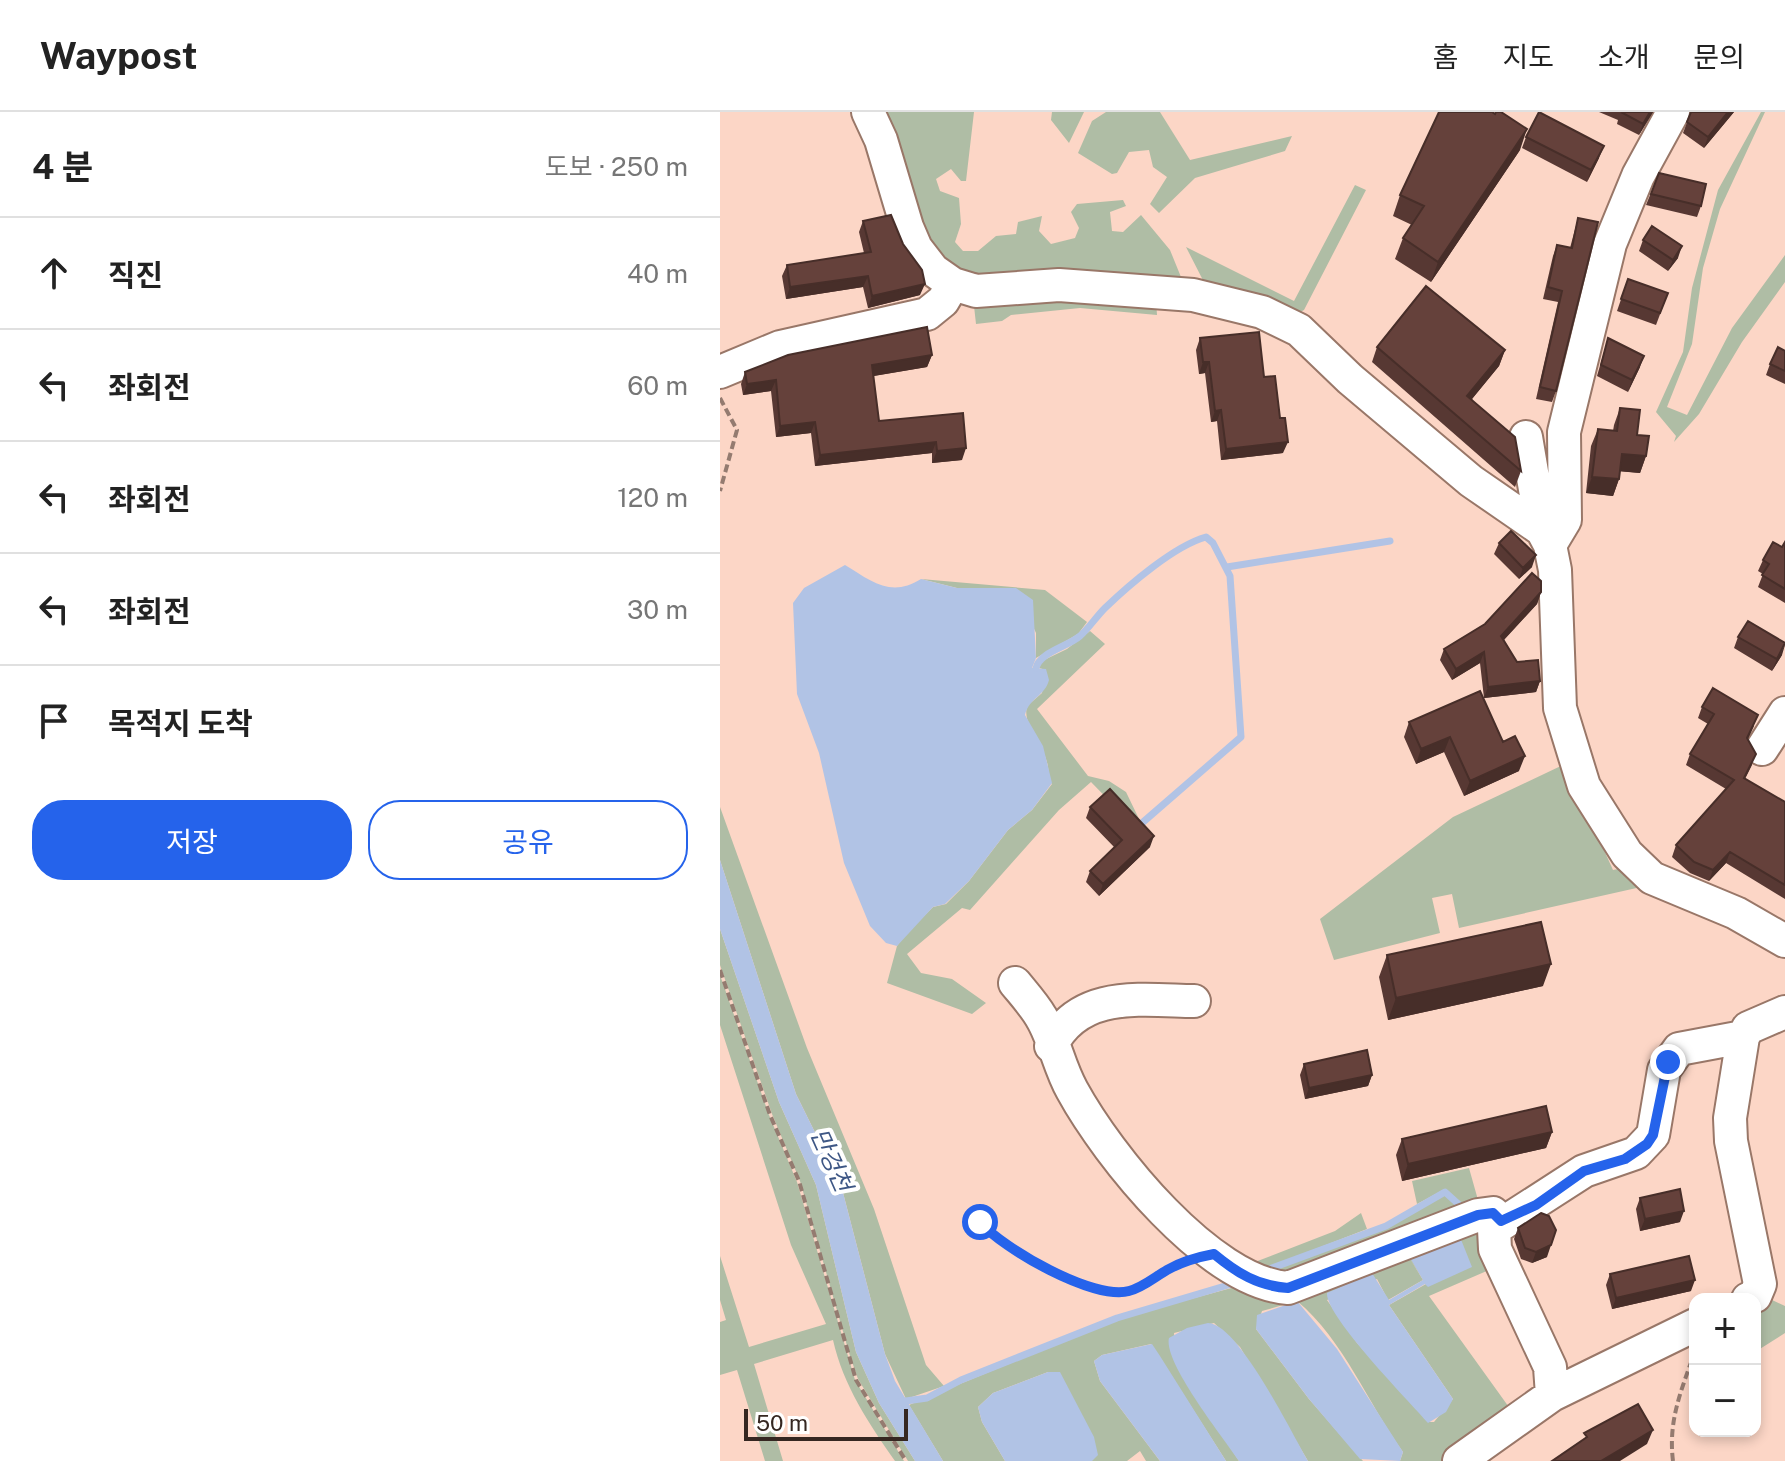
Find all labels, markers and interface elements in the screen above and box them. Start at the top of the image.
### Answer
text: Waypost [40,33,198,78]
text: 홈 [1433,40,1458,73]
text: 지도 [1502,40,1554,73]
text: 소개 [1598,40,1649,73]
text: 문의 [1693,40,1745,73]
text: 4 분 [32,147,93,187]
text: 도보 · 250 m [545,151,688,182]
icon: ahead [32,251,76,295]
text: 직진 [108,257,163,293]
text: 40 m [627,258,688,289]
icon: left [32,363,76,407]
text: 좌회전 [108,369,191,405]
text: 60 m [627,370,688,401]
icon: left [32,475,76,519]
text: 좌회전 [108,481,191,517]
text: 120 m [617,482,688,513]
icon: left [32,587,76,631]
text: 좌회전 [108,593,191,629]
text: 30 m [627,594,688,625]
icon: arrive [32,699,76,743]
text: 목적지 도착 [108,705,253,741]
button: 저장 [32,800,352,880]
button: 공유 [368,800,688,880]
route end [1650,1044,1686,1080]
water label: 만겅천 [806,1124,859,1198]
route start [962,1204,998,1240]
map controls [1689,1293,1761,1437]
button: + [1689,1293,1761,1365]
button: − [1689,1365,1761,1437]
scale bar [744,1405,908,1441]
text: 50 m [756,1410,808,1436]

